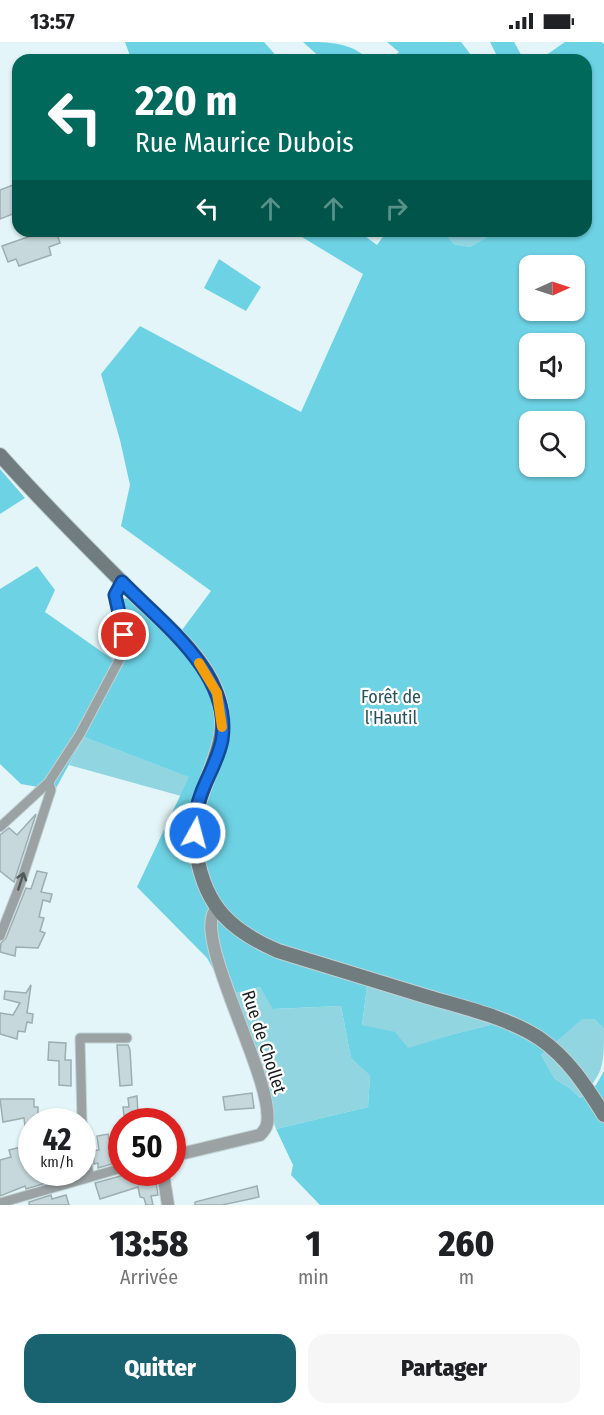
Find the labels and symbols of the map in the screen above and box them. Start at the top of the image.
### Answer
north arrow [519,255,585,321]
pin [98,609,149,660]
park label: Forêt de l'Hautil [361,686,421,729]
position arrow [163,801,227,865]
one-way arrow [17,872,28,891]
street label: Rue de Chollet [237,988,291,1096]
speed limit sign: 50 [108,1108,186,1186]

